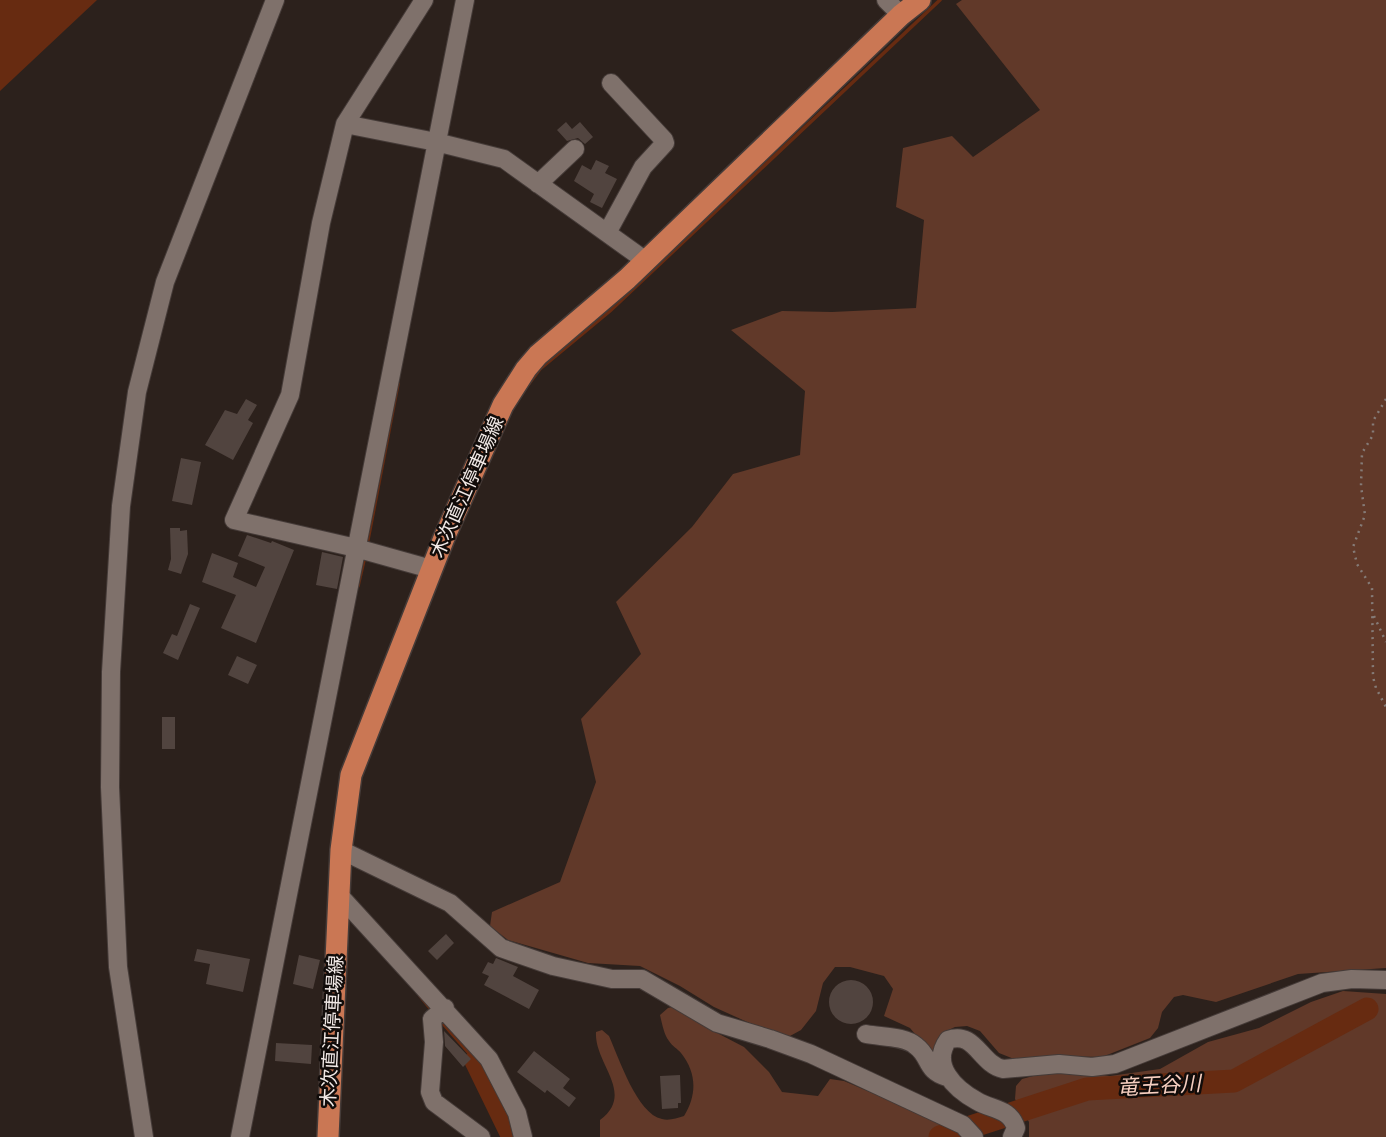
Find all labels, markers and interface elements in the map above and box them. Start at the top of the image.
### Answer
street label: 木次直江停車場線 [424,412,510,562]
street label: 木次直江停車場線 [315,954,349,1108]
water label: 竜王谷川 [1116,1068,1204,1102]

